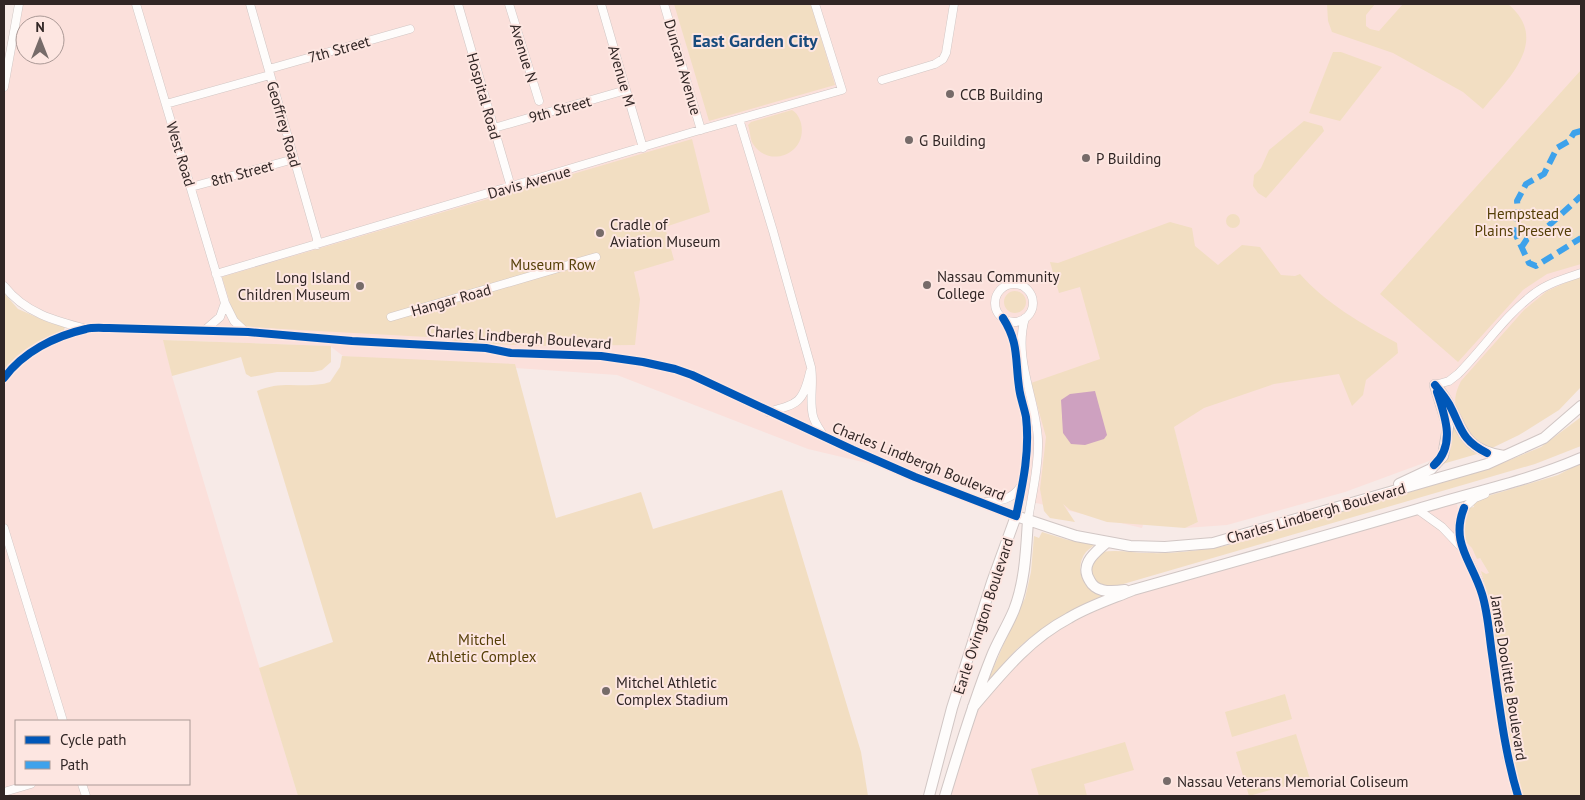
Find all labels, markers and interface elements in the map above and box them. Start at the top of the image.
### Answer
north arrow [15,15,65,65]
street label: Duncan Avenue [660,17,706,117]
text: N [35,18,45,36]
street label: Avenue N [506,21,542,85]
district label: East Garden City [692,29,818,52]
street label: 7th Street [306,31,372,67]
street label: Avenue M [604,43,640,109]
street label: Hospital Road [463,50,505,142]
street label: Geoffrey Road [263,79,305,169]
place label: CCB Building [960,85,1043,104]
marker: CCB Building [944,88,956,100]
street label: 9th Street [527,91,593,127]
street label: West Road [162,119,200,189]
place label: G Building [919,131,986,150]
marker: G Building [903,134,915,146]
place label: P Building [1096,149,1161,168]
marker: P Building [1080,152,1092,164]
street label: 8th Street [209,156,275,190]
street label: Davis Avenue [485,161,573,203]
park label: Hempstead Plains Preserve [1474,204,1572,240]
place label: Cradle of Aviation Museum [610,215,720,251]
marker: Cradle of Aviation Museum [594,227,606,239]
park label: Museum Row [510,255,596,274]
place label: Nassau Community College [937,267,1060,303]
place label: Long Island Children Museum [238,268,350,304]
marker: Nassau Community College [921,279,933,291]
marker: Long Island Children Museum [354,280,366,292]
street label: Hangar Road [409,280,493,320]
street label: Charles Lindbergh Boulevard [426,321,612,353]
street label: Charles Lindbergh Boulevard [830,418,1008,504]
street label: Charles Lindbergh Boulevard [1224,478,1408,548]
street label: Earle Ovington Boulevard [949,535,1017,697]
street label: James Doolittle Boulevard [1486,593,1531,762]
park label: Mitchel Athletic Complex [427,630,537,666]
place label: Mitchel Athletic Complex Stadium [616,673,728,709]
marker: Mitchel Athletic Complex Stadium [600,685,612,697]
legend [15,720,190,785]
text: Cycle path [60,730,126,749]
text: Path [60,755,89,774]
place label: Nassau Veterans Memorial Coliseum [1177,772,1408,791]
marker: Nassau Veterans Memorial Coliseum [1161,775,1173,787]

